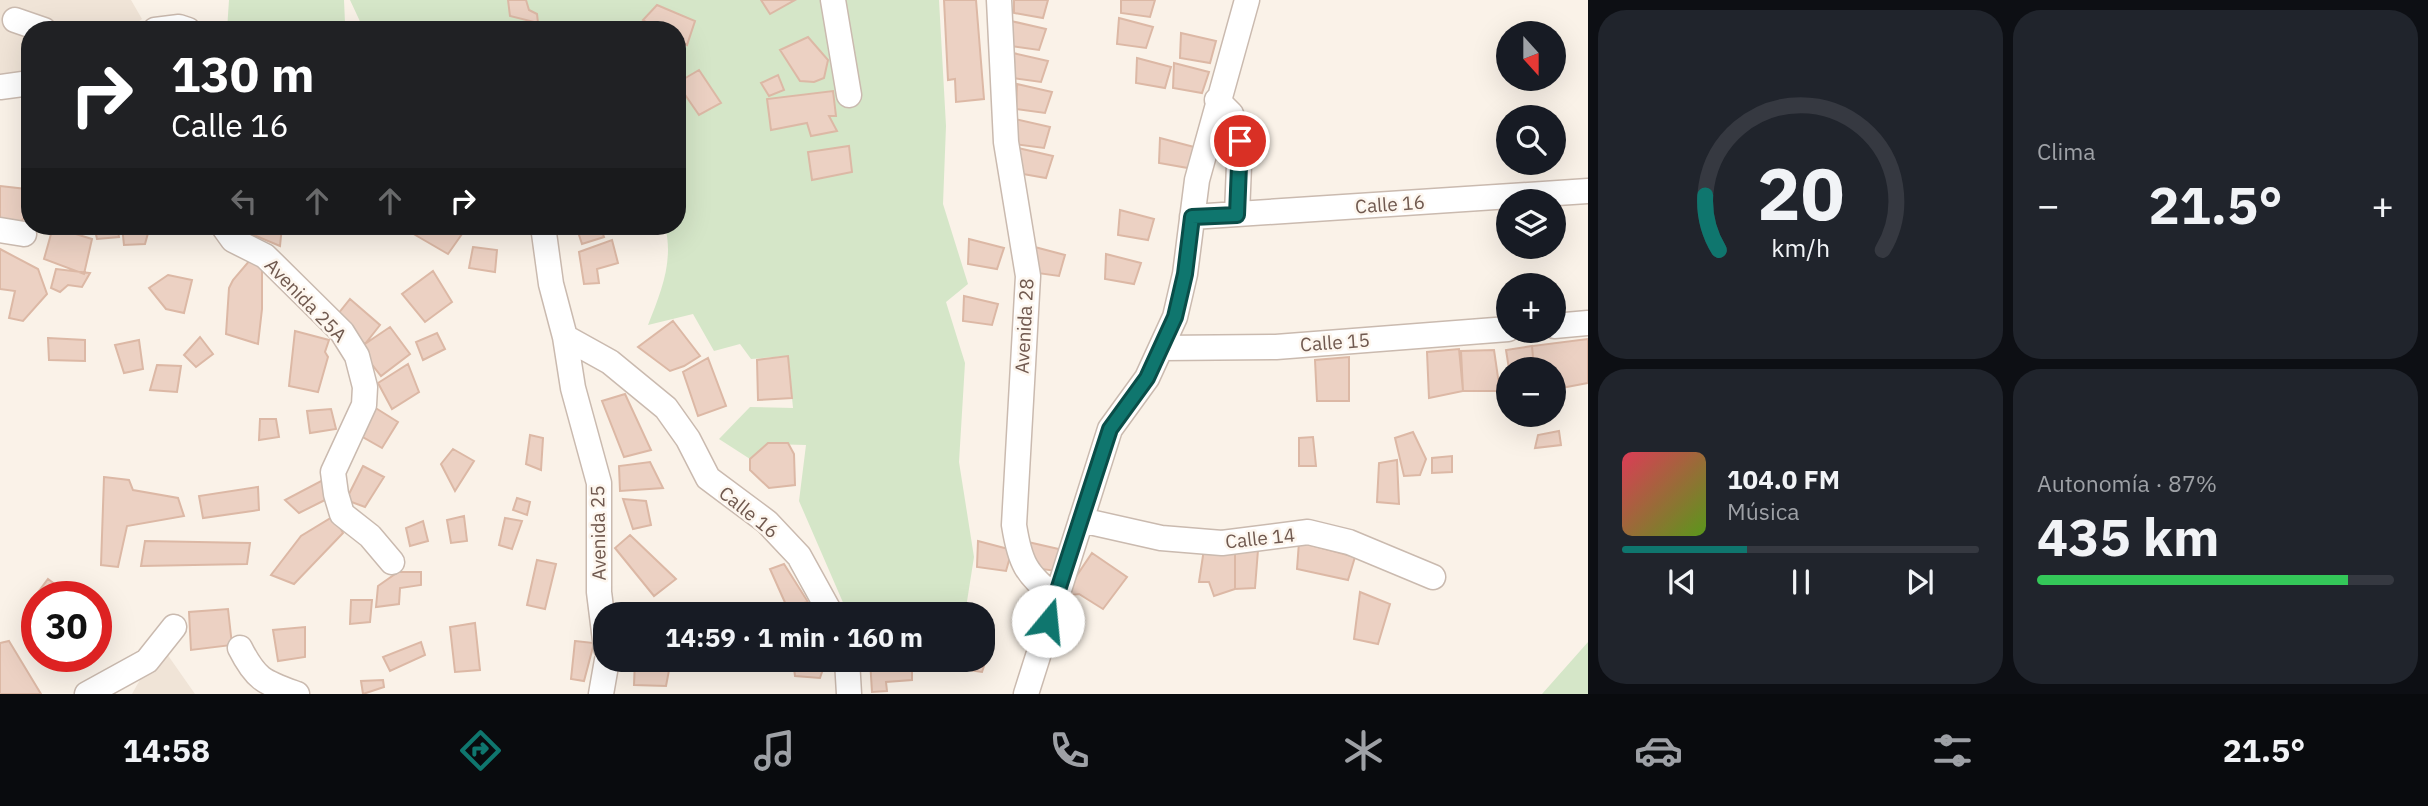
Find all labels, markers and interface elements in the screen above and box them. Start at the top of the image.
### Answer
north arrow [1496,21,1566,91]
map controls [1496,21,1566,427]
text: 130 m [171,42,315,105]
icon: right [56,49,147,140]
text: Calle 16 [171,104,289,146]
button: search [1496,105,1566,175]
pin [1210,111,1270,171]
icon: arrive [1221,122,1259,160]
text: Clima [2037,136,2096,166]
text: 20 [1757,146,1844,241]
text: 21.5° [2148,171,2283,238]
text: − [2037,180,2060,229]
text: + [2371,180,2394,229]
icon: left [225,182,263,220]
icon: ahead [298,182,336,220]
icon: ahead [371,182,409,220]
icon: right [444,182,482,220]
button: layers [1496,189,1566,259]
street label: Calle 16 [1354,190,1426,218]
text: km/h [1771,231,1830,264]
street label: Avenida 25A [260,253,352,347]
button: + [1496,273,1566,343]
street label: Avenida 28 [1010,278,1038,374]
street label: Calle 15 [1299,328,1371,356]
button: − [1496,357,1566,427]
text: 104.0 FM [1727,462,1840,496]
text: Autonomía · 87% [2037,468,2217,498]
street label: Calle 16 [714,481,784,543]
street label: Avenida 25 [585,485,611,581]
text: Música [1727,496,1800,526]
text: 435 km [2037,503,2219,570]
street label: Calle 14 [1224,522,1296,554]
icon: previous [1663,563,1701,601]
icon: pause [1782,563,1820,601]
icon: next [1901,563,1939,601]
speed limit sign: 30 [21,581,112,672]
position arrow [1011,584,1085,658]
text: 14:59 · 1 min · 160 m [665,620,923,654]
icon: directions [456,726,505,775]
icon: music [750,726,799,775]
icon: phone [1045,726,1094,775]
icon: climate [1339,726,1388,775]
icon: car [1634,726,1683,775]
icon: filters [1928,726,1977,775]
text: 14:58 [123,729,210,771]
text: 21.5° [2223,729,2305,771]

